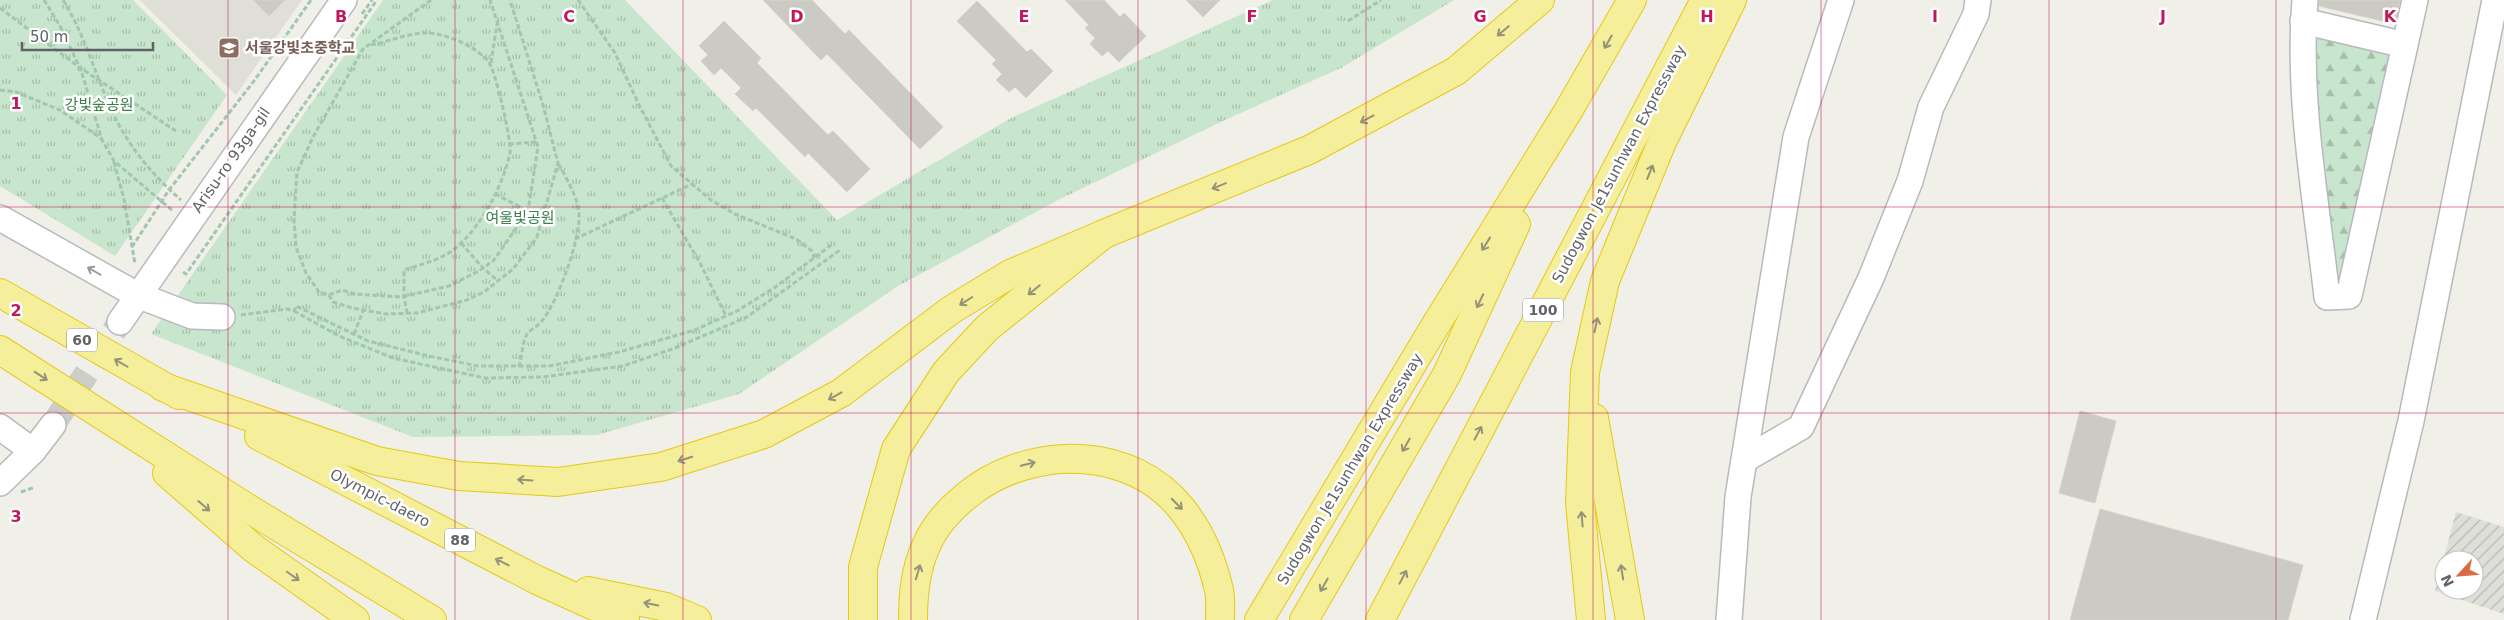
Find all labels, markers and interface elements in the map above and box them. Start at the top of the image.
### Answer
text: B [335,7,347,26]
text: C [563,7,575,26]
text: D [790,7,804,26]
text: E [1019,7,1029,26]
text: F [1247,7,1257,26]
text: G [1473,7,1487,26]
text: H [1700,7,1714,26]
text: I [1932,7,1938,26]
text: J [2159,7,2166,26]
text: K [2384,7,2397,26]
scale bar [22,20,154,52]
one-way arrow [1497,26,1510,37]
text: 50 m [30,28,68,46]
one-way arrow [1603,35,1613,50]
school or university icon: 서울강빛초중학교 [217,36,241,60]
place label: 서울강빛초중학교 [245,39,356,57]
street label: Sudogwon Je1sunhwan Expressway [1548,42,1690,286]
text: 1 [10,94,22,113]
park label: 강빛숲공원 [64,96,134,114]
street label: Arisu-ro 93ga-gil [188,104,274,216]
one-way arrow [1359,114,1374,124]
one-way arrow [1645,165,1655,180]
one-way arrow [1212,181,1227,191]
park label: 여울빛공원 [485,209,555,227]
one-way arrow [1481,237,1491,251]
one-way arrow [88,266,102,276]
one-way arrow [1027,285,1040,296]
one-way arrow [1475,293,1485,308]
one-way arrow [960,296,974,306]
road number: 100 [1523,298,1563,322]
text: 2 [10,301,22,320]
one-way arrow [1592,317,1601,333]
road number: 60 [67,328,97,352]
street label: Sudogwon Je1sunhwan Expressway [1273,350,1427,588]
one-way arrow [115,357,129,367]
one-way arrow [33,372,47,382]
one-way arrow [827,391,842,401]
one-way arrow [1474,426,1483,441]
one-way arrow [1400,437,1410,451]
one-way arrow [678,455,694,464]
one-way arrow [1020,459,1036,469]
street label: Olympic-daero [327,465,433,531]
one-way arrow [518,475,534,485]
one-way arrow [1171,498,1183,510]
one-way arrow [198,500,211,511]
text: 3 [10,507,22,526]
one-way arrow [1577,511,1587,527]
road number: 88 [445,528,475,552]
north arrow [2434,550,2484,600]
one-way arrow [494,557,509,567]
one-way arrow [913,564,923,580]
one-way arrow [1617,564,1627,580]
one-way arrow [1399,570,1408,585]
one-way arrow [285,571,299,581]
text: N [2438,572,2457,589]
one-way arrow [1319,578,1329,592]
one-way arrow [644,599,660,609]

